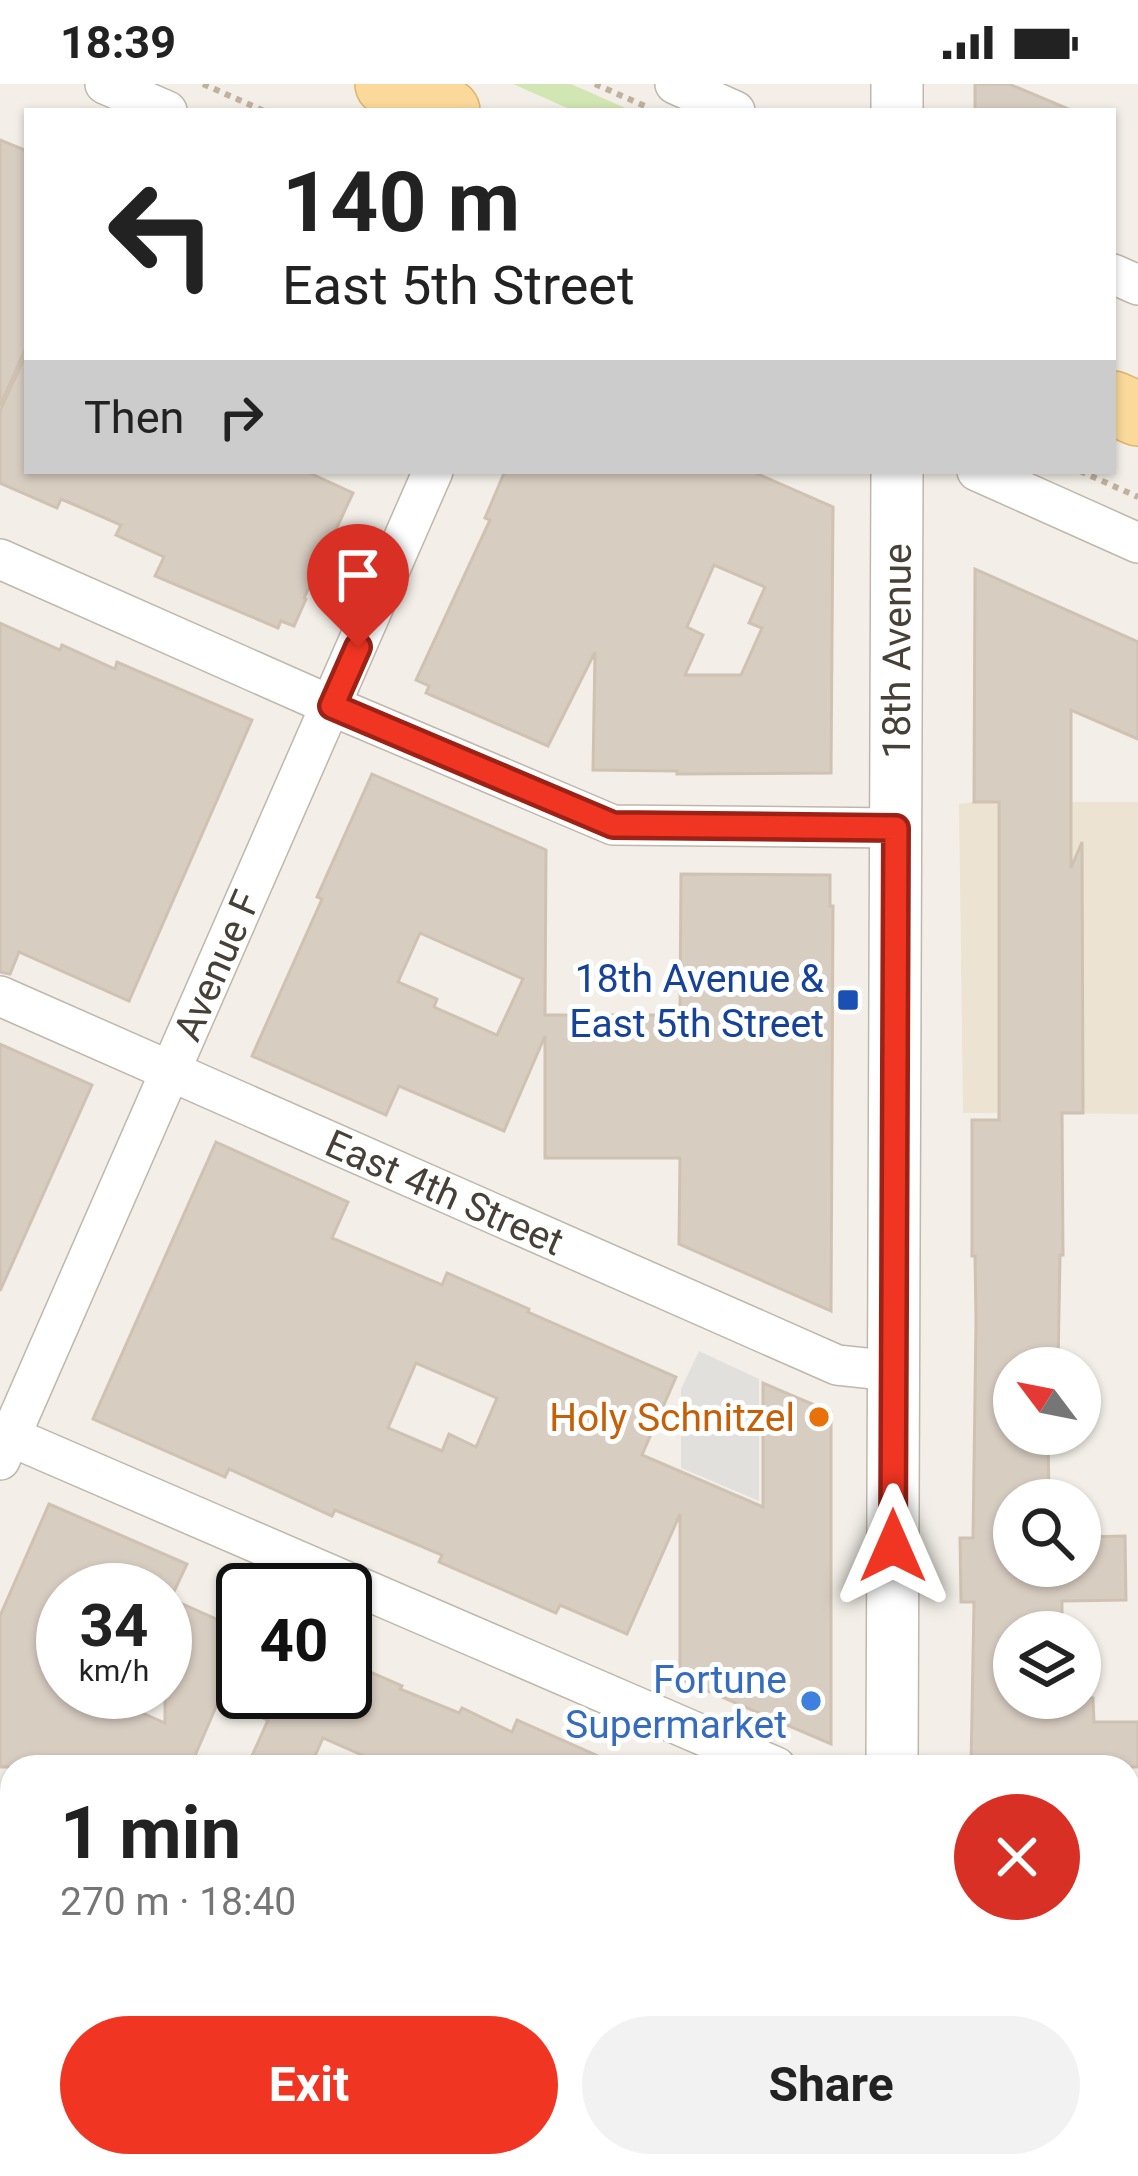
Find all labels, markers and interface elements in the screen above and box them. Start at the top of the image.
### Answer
text: 18:39 [60,16,176,69]
text: 140 m [282,153,520,252]
icon: left [84,156,240,312]
text: East 5th Street [282,254,635,317]
icon: right [208,384,274,450]
text: Then [84,391,184,444]
pin [307,524,409,647]
icon: arrive [325,542,391,608]
street label: 18th Avenue [874,543,921,759]
street label: Avenue F [165,884,270,1048]
place label: 18th Avenue & East 5th Street [569,956,825,1047]
marker: 18th Avenue & East 5th Street [835,987,861,1013]
street label: East 4th Street [318,1121,570,1265]
north arrow [993,1347,1101,1455]
map controls [993,1347,1101,1719]
place label: Holy Schnitzel [549,1395,795,1441]
marker: Holy Schnitzel [806,1404,832,1430]
button: search [993,1479,1101,1587]
position arrow [830,1483,956,1609]
speed limit sign: 40 [216,1563,372,1719]
text: 34 [80,1590,148,1661]
button: layers [993,1611,1101,1719]
text: km/h [79,1653,149,1688]
place label: Fortune Supermarket [565,1657,787,1748]
marker: Fortune Supermarket [798,1688,824,1714]
text: 1 min [60,1791,241,1876]
button: close [954,1794,1080,1920]
text: 270 m · 18:40 [60,1879,296,1925]
button: Exit [60,2016,558,2154]
button: Share [582,2016,1080,2154]

